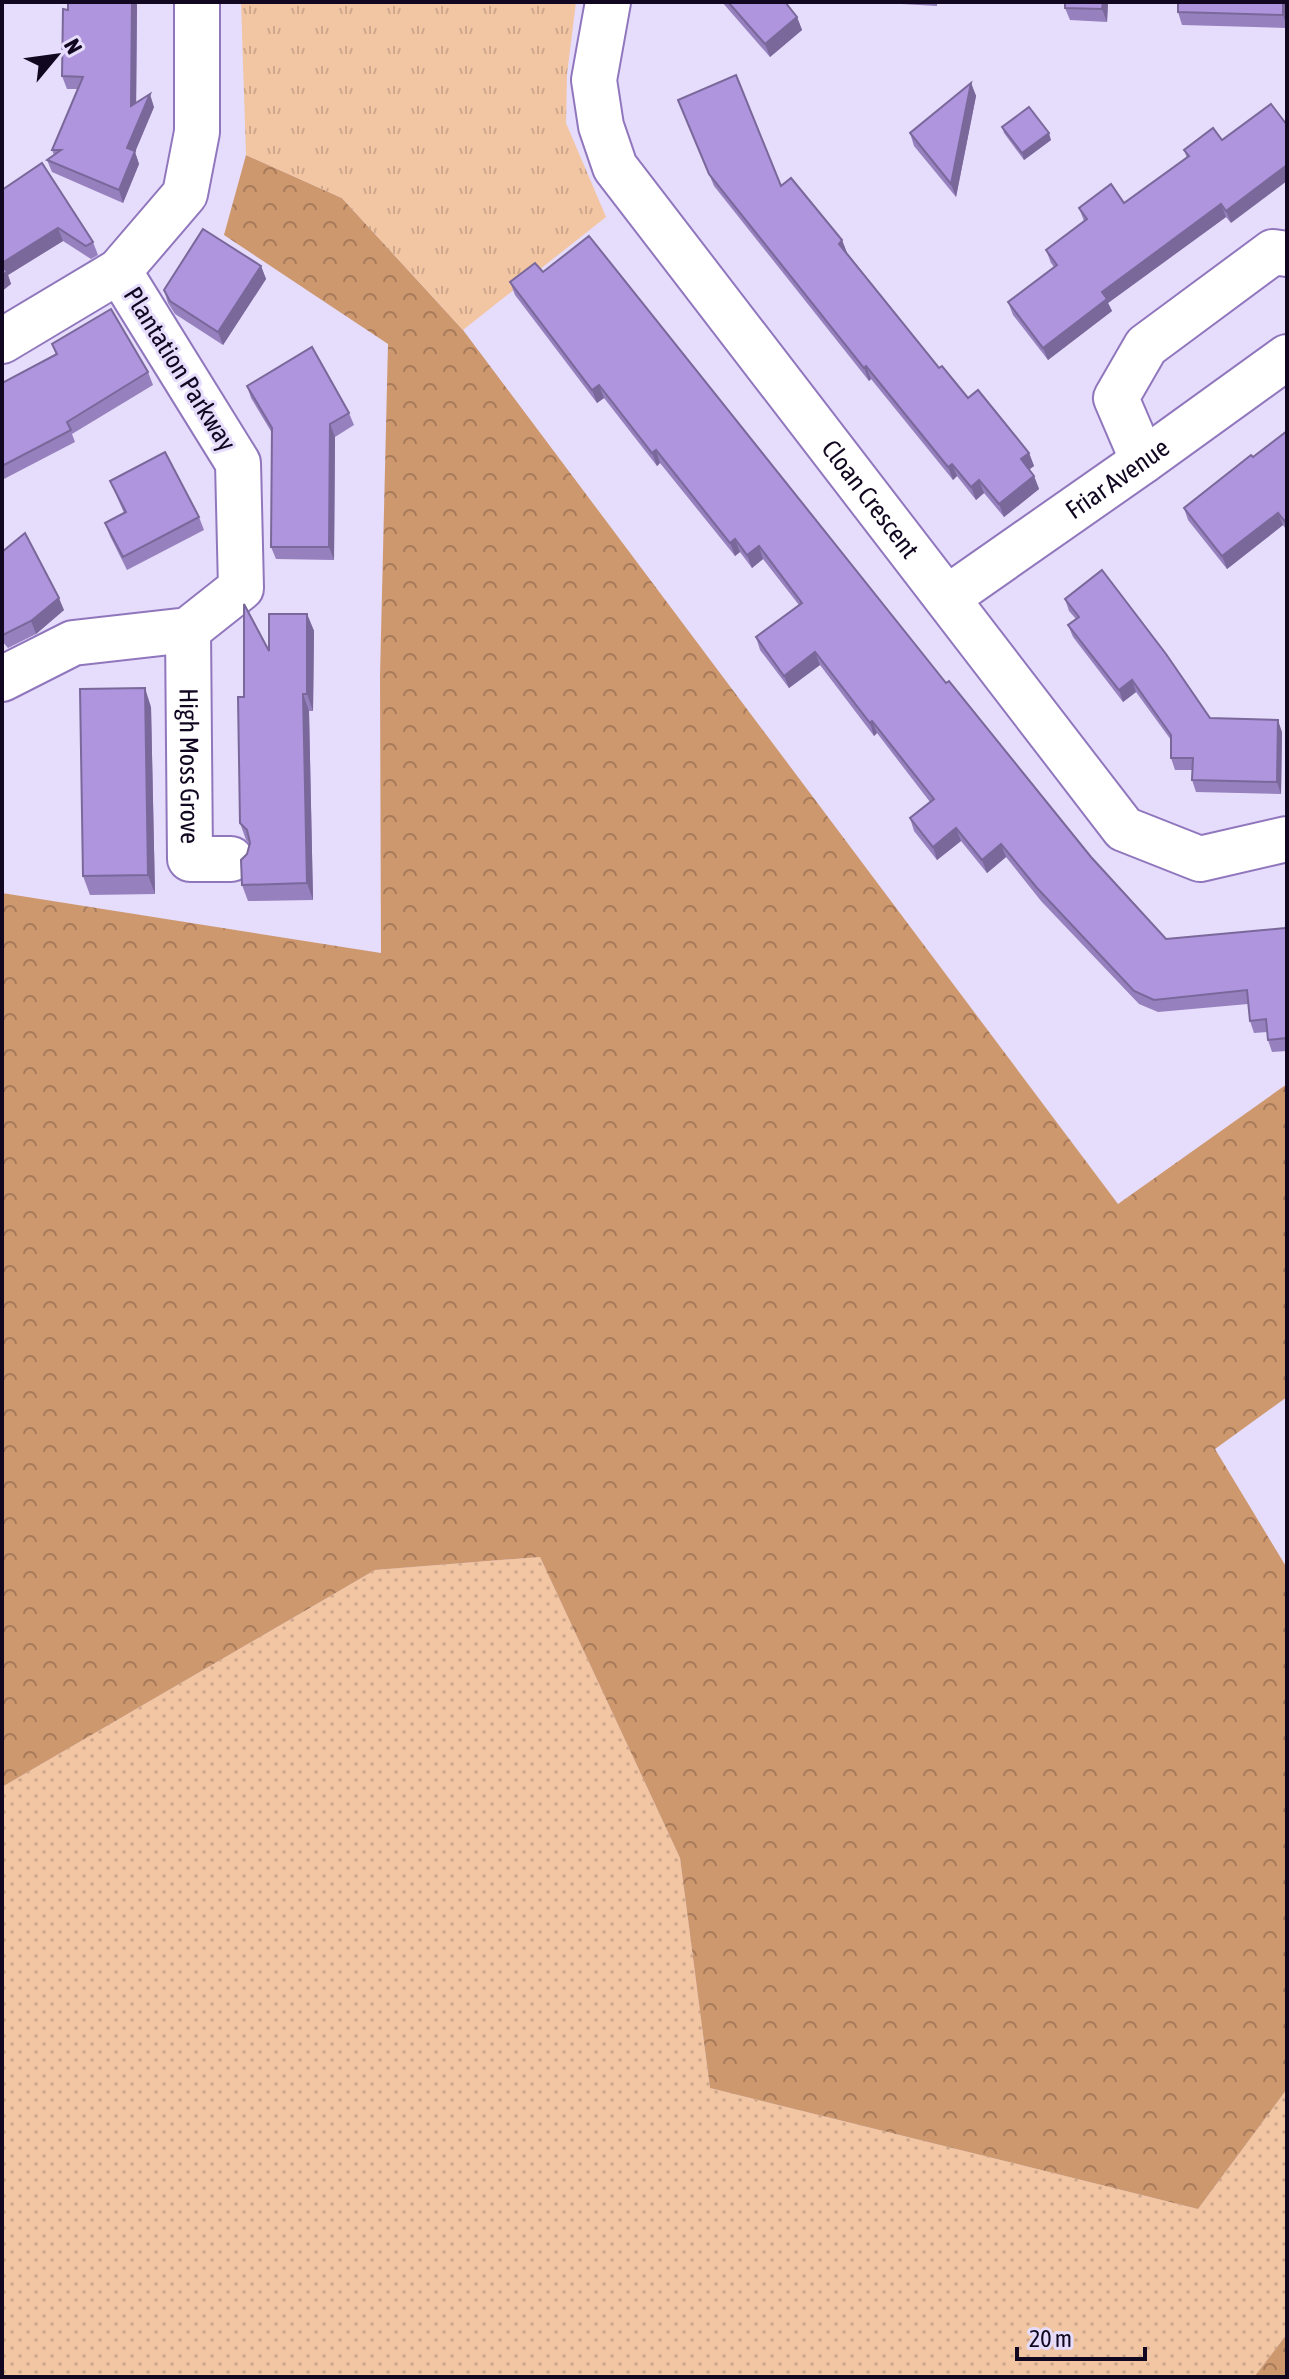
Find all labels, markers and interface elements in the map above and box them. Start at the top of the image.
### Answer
north arrow [16,16,96,96]
text: N [59,34,88,58]
street label: Plantation Parkway [118,282,242,457]
street label: Friar Avenue [1060,432,1175,525]
street label: Cloan Crescent [816,434,925,564]
street label: High Moss Grove [174,688,205,844]
scale bar [1017,2311,1145,2361]
text: 20 m [1029,2325,1072,2352]

